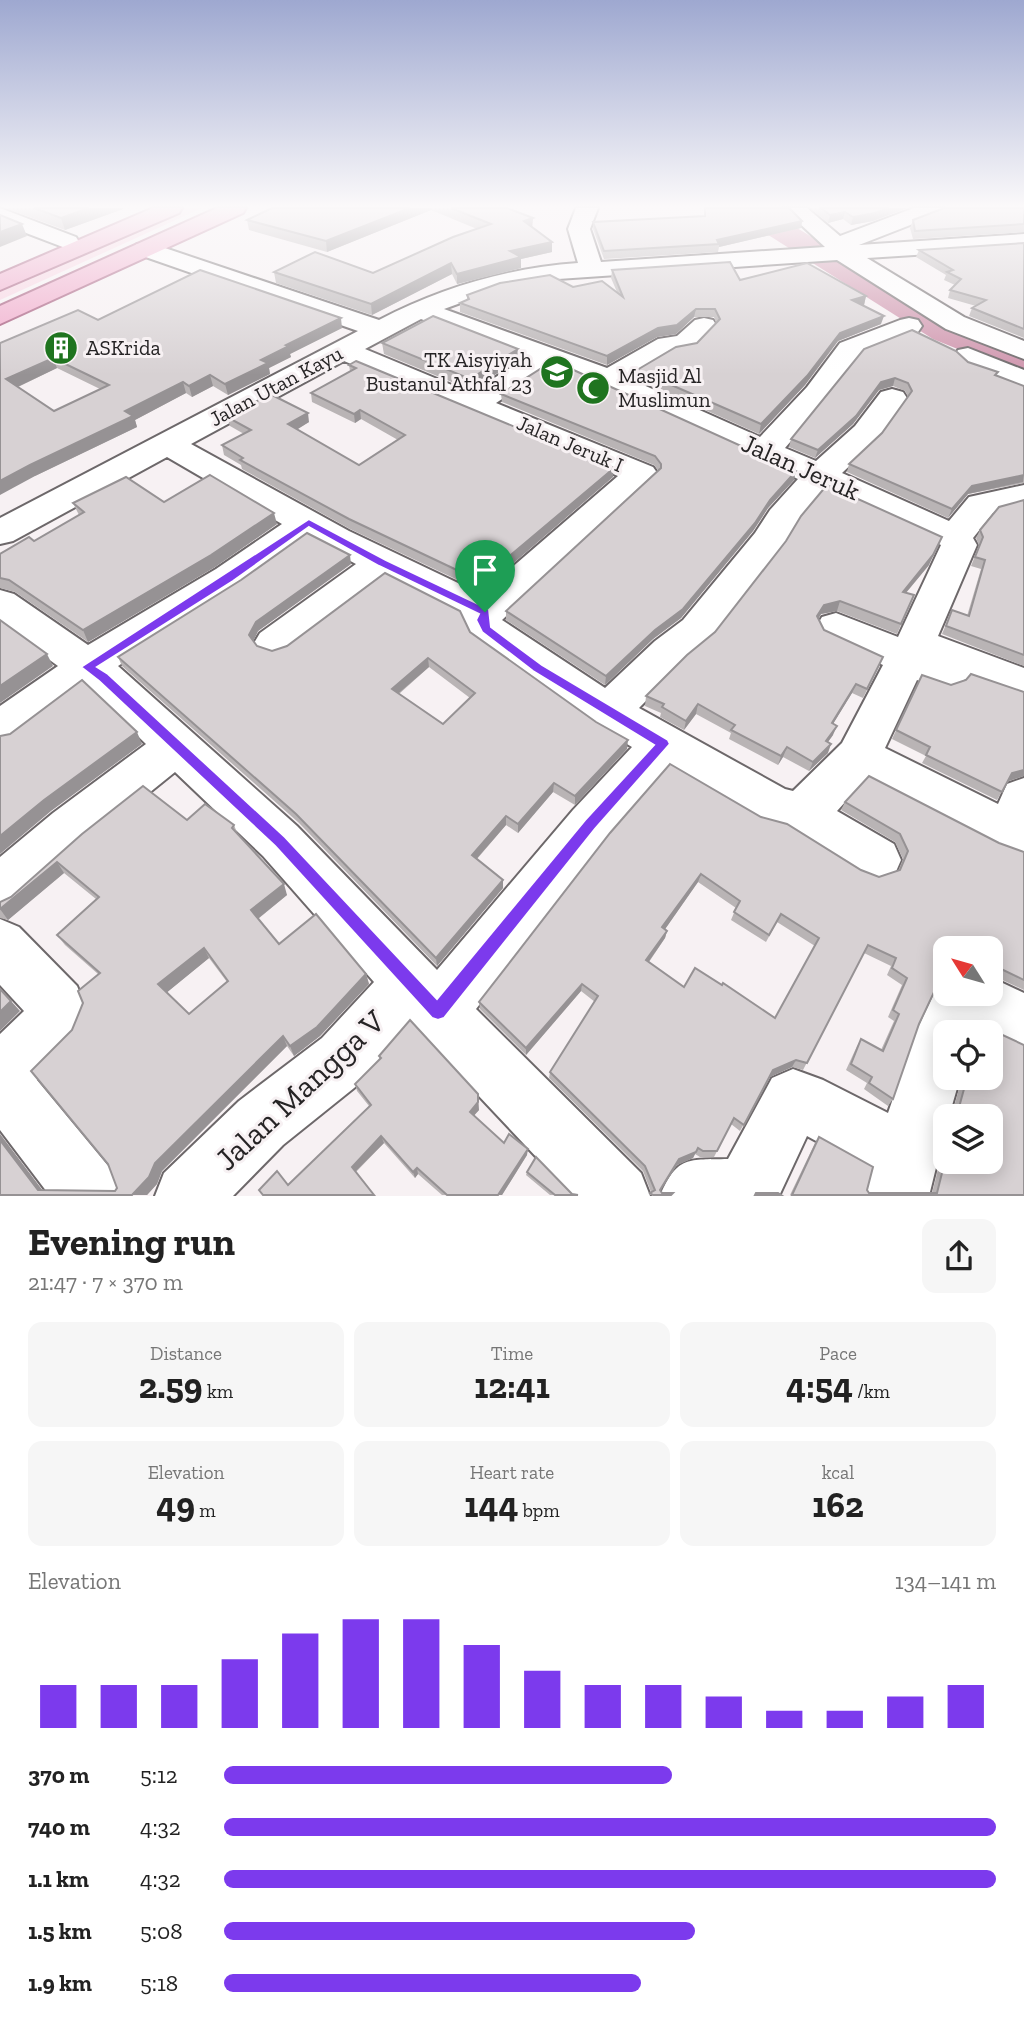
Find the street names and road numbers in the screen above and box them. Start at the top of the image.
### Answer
street label: Jalan Utan Kayu [205,340,347,431]
street label: Jalan Jeruk I [513,410,627,477]
street label: Jalan Jeruk [737,427,865,507]
street label: Jalan Mangga V [207,1002,393,1178]

